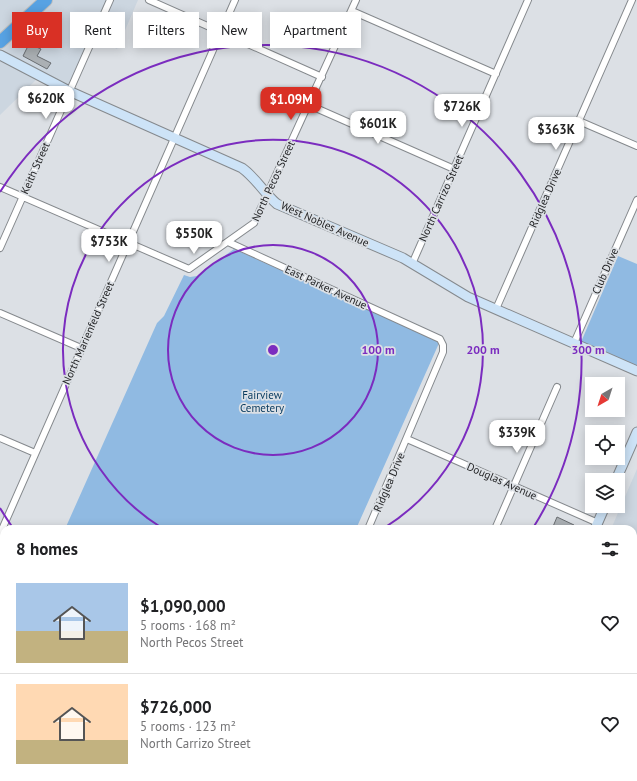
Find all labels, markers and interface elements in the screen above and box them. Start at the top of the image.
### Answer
chip: Buy [12,12,62,48]
chip: Rent [70,12,125,48]
chip: Filters [133,12,199,48]
chip: New [207,12,262,48]
chip: Apartment [270,12,361,48]
pin: $620K [18,86,74,120]
pin: $1.09M [258,87,324,121]
text: $620K [27,90,65,107]
text: $1.09M [269,91,313,108]
pin: $726K [434,94,490,128]
text: $726K [443,98,481,115]
pin: $601K [350,111,406,145]
text: $601K [359,115,397,132]
pin: $363K [528,117,584,151]
text: $363K [537,121,575,138]
street label: North Pecos Street [248,138,298,224]
street label: Keith Street [17,140,53,196]
street label: North Carrizo Street [416,152,467,244]
street label: Ridglea Drive [526,166,564,230]
street label: West Nobles Avenue [279,198,372,250]
pin: $550K [166,221,222,255]
text: $550K [175,225,213,242]
pin: $753K [81,229,137,263]
text: $753K [90,233,128,250]
street label: Club Drive [589,245,622,296]
street label: East Parker Avenue [283,262,370,312]
street label: North Marienfeld Street [59,279,117,387]
text: 100 m [361,342,395,357]
text: 200 m [466,342,500,357]
text: 300 m [571,342,605,357]
centre of rings [266,343,280,357]
north arrow [585,377,625,417]
map controls [585,377,625,513]
park label: Fairview Cemetery [240,388,285,415]
pin: $339K [489,420,545,454]
text: $339K [498,424,536,441]
button: locate [585,425,625,465]
street label: Ridglea Drive [370,450,408,514]
street label: Douglas Avenue [465,459,540,503]
button: layers [585,473,625,513]
text: 8 homes [16,538,78,560]
icon: filters [599,538,621,560]
text: $1,090,000 [140,595,226,617]
icon: home [48,599,96,647]
icon: heart [599,612,621,634]
text: 5 rooms · 168 m² [140,617,236,634]
text: North Pecos Street [140,634,243,651]
text: $726,000 [140,696,212,718]
icon: home [48,700,96,748]
icon: heart [599,713,621,735]
text: 5 rooms · 123 m² [140,718,236,735]
text: North Carrizo Street [140,735,251,752]

